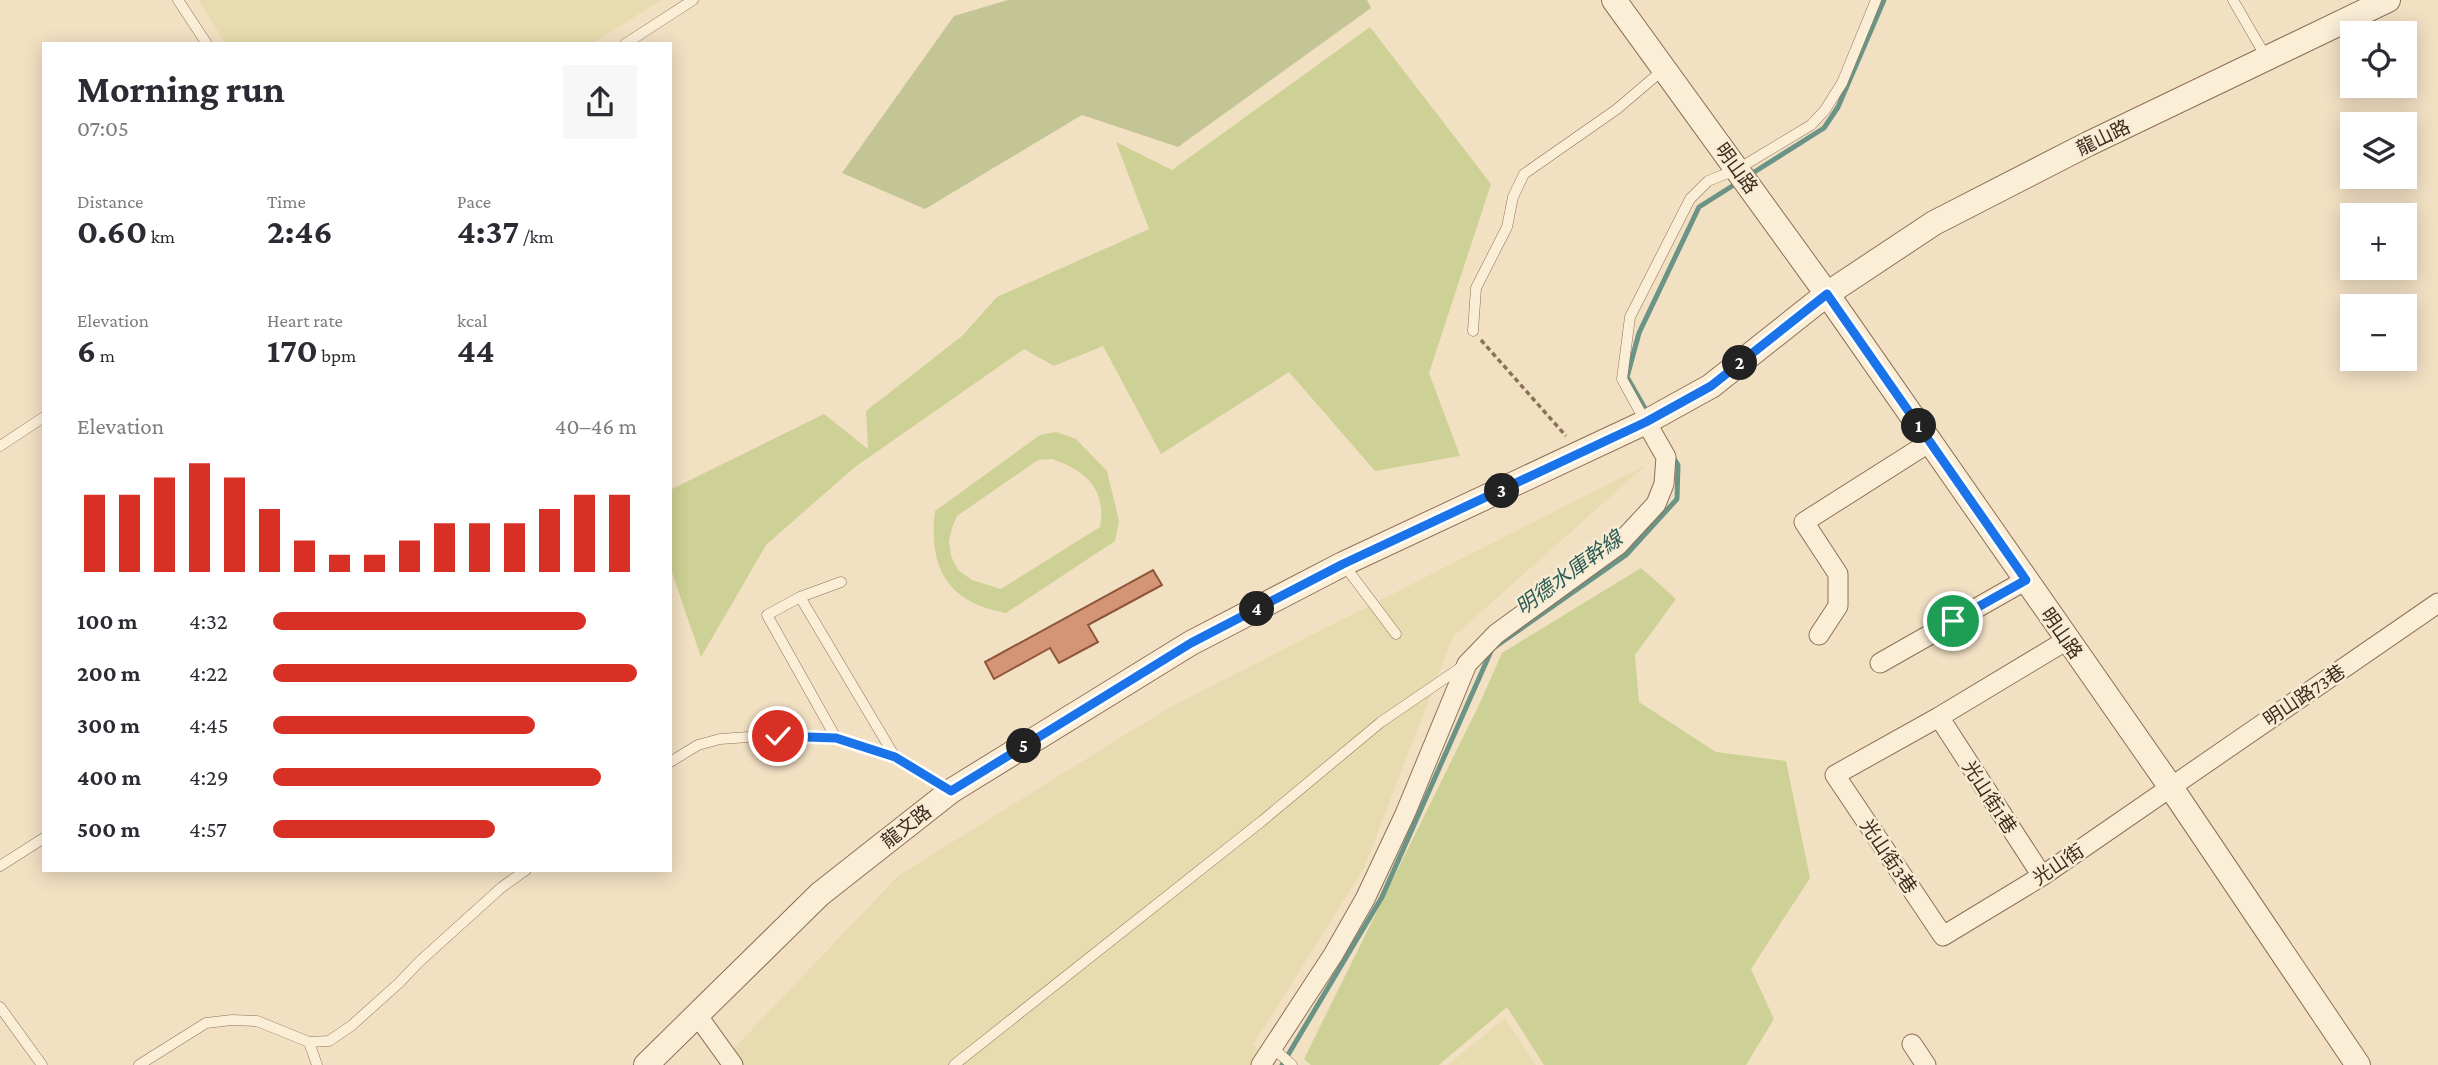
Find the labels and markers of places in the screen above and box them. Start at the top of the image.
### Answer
pin: 2 [1722,346,1758,380]
pin: 1 [1902,408,1937,444]
pin: 3 [1484,474,1520,508]
pin [1923,591,1983,651]
pin: 4 [1240,592,1274,626]
pin [748,706,808,766]
pin: 5 [1006,728,1042,764]

